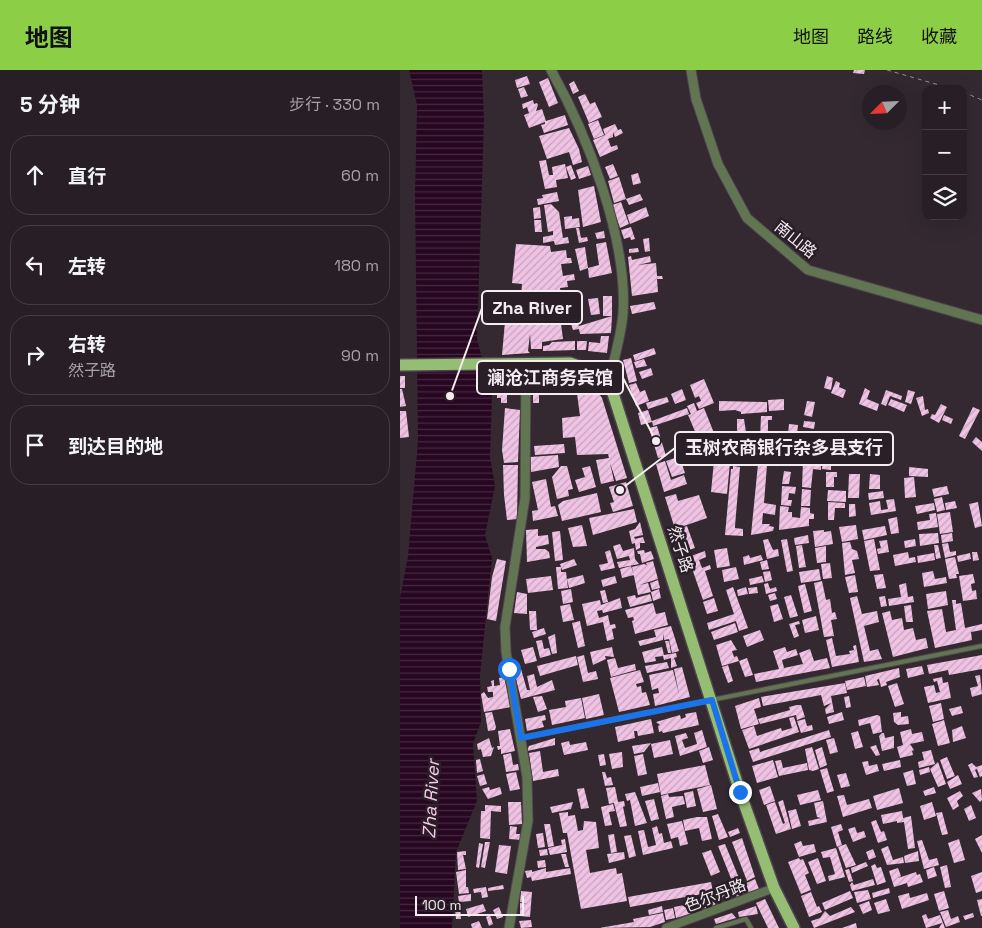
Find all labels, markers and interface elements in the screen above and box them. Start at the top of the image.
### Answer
text: 地图 [25,22,73,53]
text: 地图 [793,25,829,48]
text: 路线 [857,25,893,48]
text: 收藏 [921,25,957,48]
north arrow [862,85,907,130]
map controls [922,85,967,220]
button: + [922,85,967,130]
text: 5 分钟 [20,91,80,118]
text: 步行 · 330 m [289,94,380,115]
button: − [922,130,967,175]
icon: ahead [21,161,49,189]
text: 直行 [68,164,106,189]
text: 60 m [341,165,379,186]
button: layers [922,175,967,220]
street label: 南山路 [770,216,821,263]
icon: left [21,251,49,279]
text: 左转 [68,254,106,279]
text: 180 m [334,255,379,276]
callout: Zha River [482,291,582,324]
text: Zha River [492,296,572,319]
text: 右转 [68,332,106,357]
icon: right [21,341,49,369]
text: 90 m [341,345,379,366]
text: 然子路 [68,360,116,381]
callout: 澜沧江商务宾馆 [477,361,623,394]
text: 澜沧江商务宾馆 [487,366,613,389]
icon: arrive [21,431,49,459]
callout: 玉树农商银行杂多县支行 [675,432,893,465]
text: 到达目的地 [68,434,163,459]
text: 玉树农商银行杂多县支行 [685,436,883,459]
street label: 然子路 [663,523,698,575]
route start [498,658,521,681]
water label: Zha River [417,757,444,839]
route end [729,781,752,804]
street label: 色尔丹路 [682,874,749,917]
scale bar [415,893,524,916]
text: 100 m [422,896,461,914]

